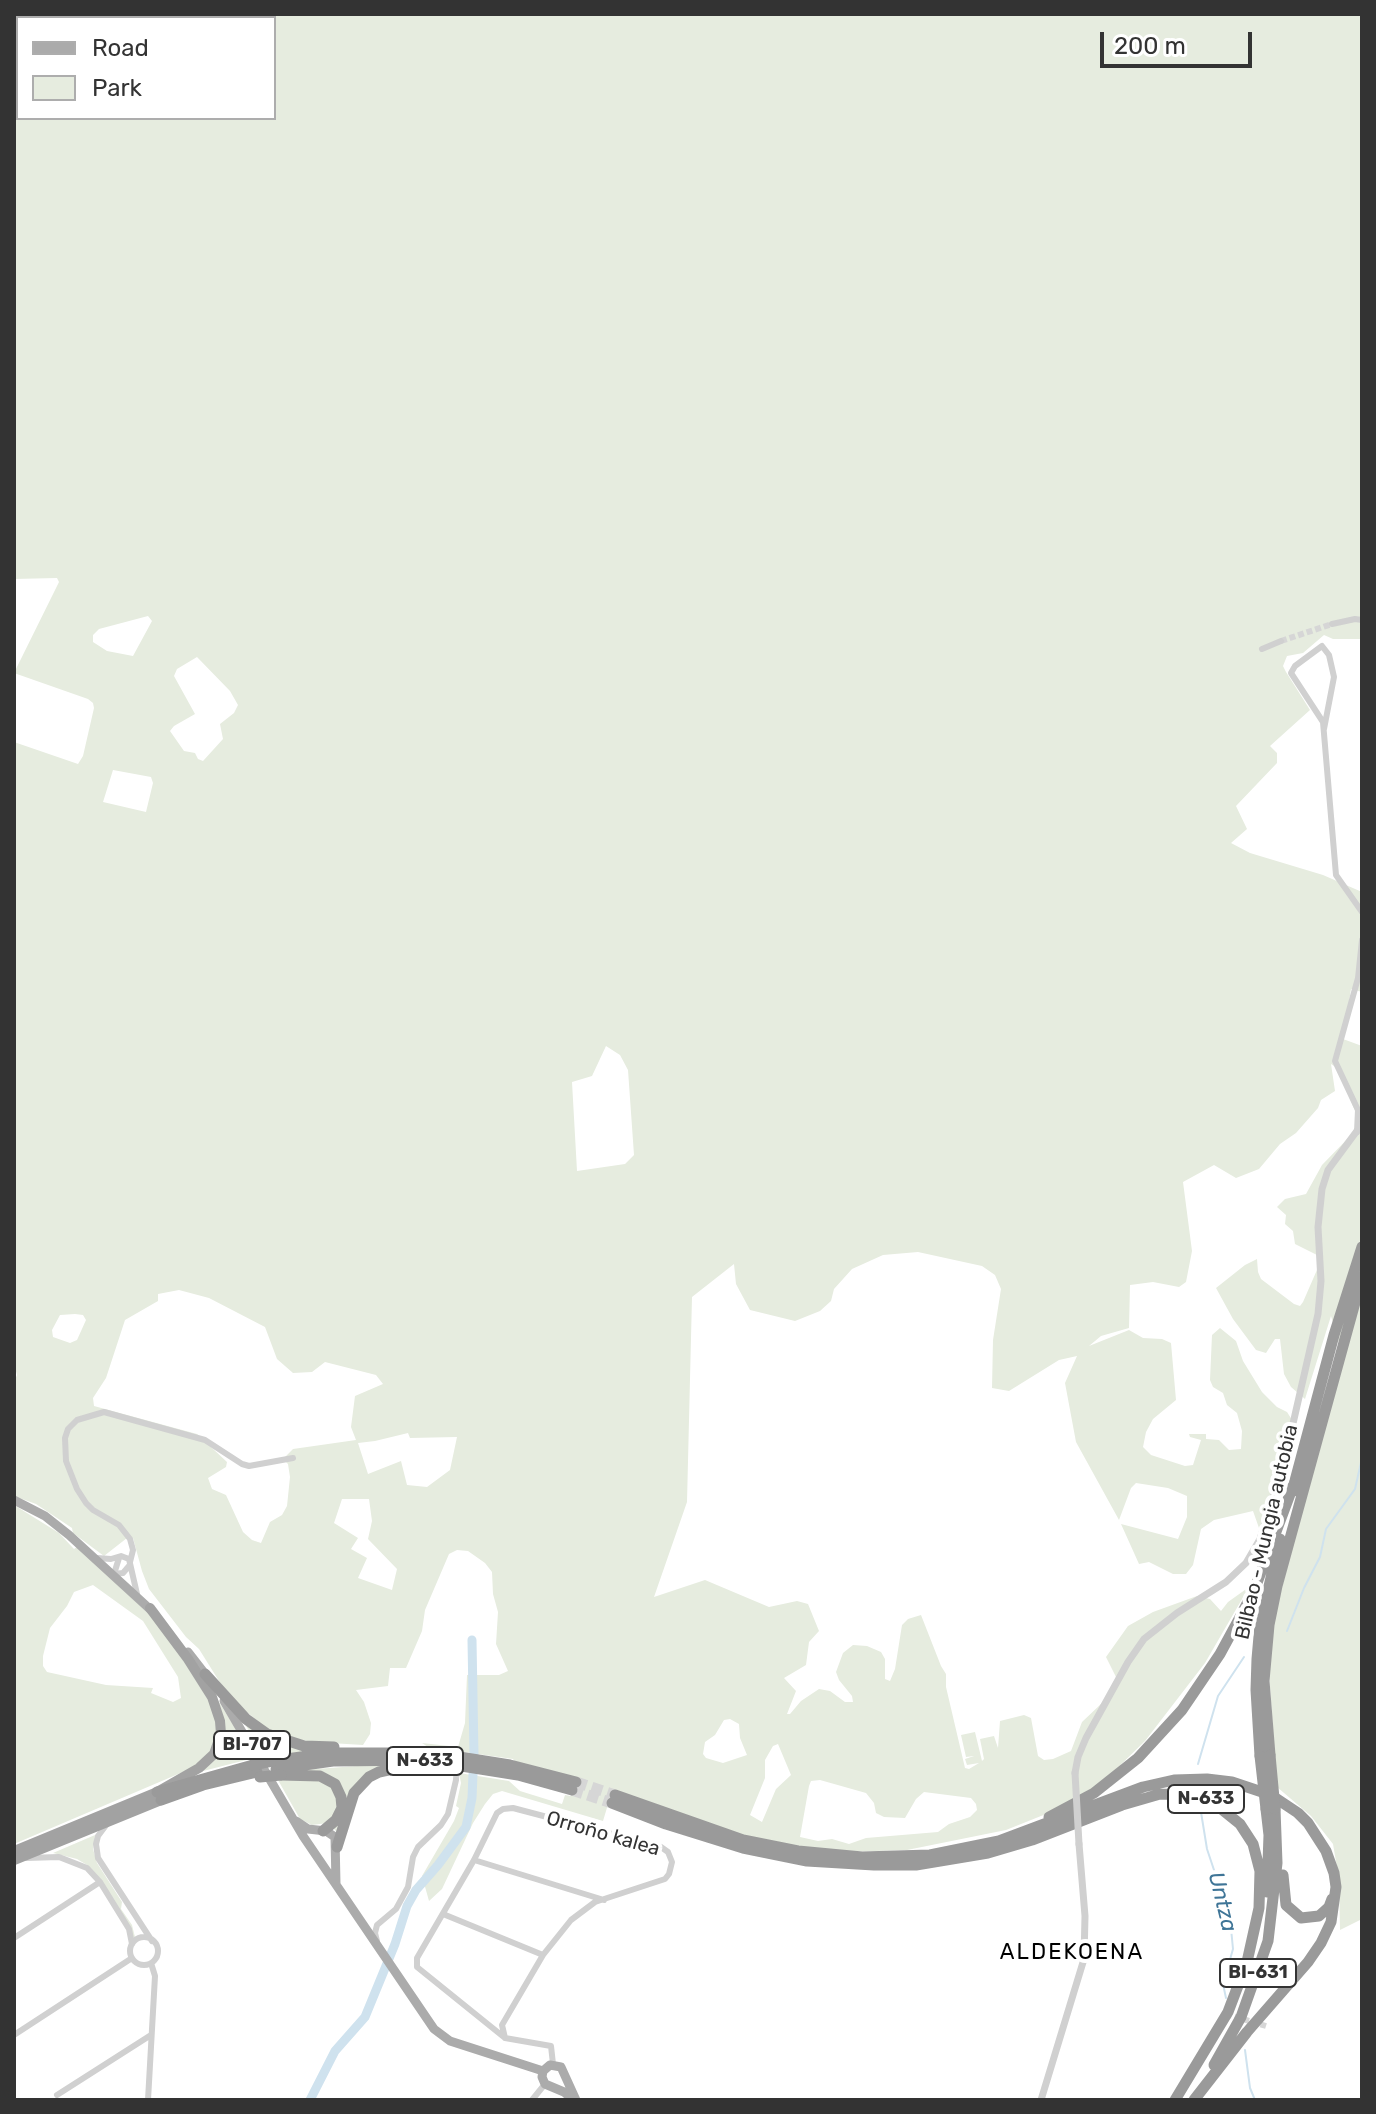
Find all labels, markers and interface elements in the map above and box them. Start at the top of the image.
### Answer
legend [16,16,276,120]
scale bar [1104,16,1256,66]
text: 200 m [1114,32,1186,60]
text: Road [92,34,149,62]
text: Park [92,74,142,102]
street label: Bilbao - Mungia autobia [1231,1422,1303,1642]
road number: BI-707 [214,1731,290,1759]
road number: N-633 [387,1747,463,1775]
road number: N-633 [1168,1785,1244,1813]
street label: Orroño kalea [544,1806,662,1862]
water label: Untza [1202,1869,1242,1935]
district label: ALDEKOENA [1000,1940,1144,1966]
road number: BI-631 [1220,1959,1296,1987]

